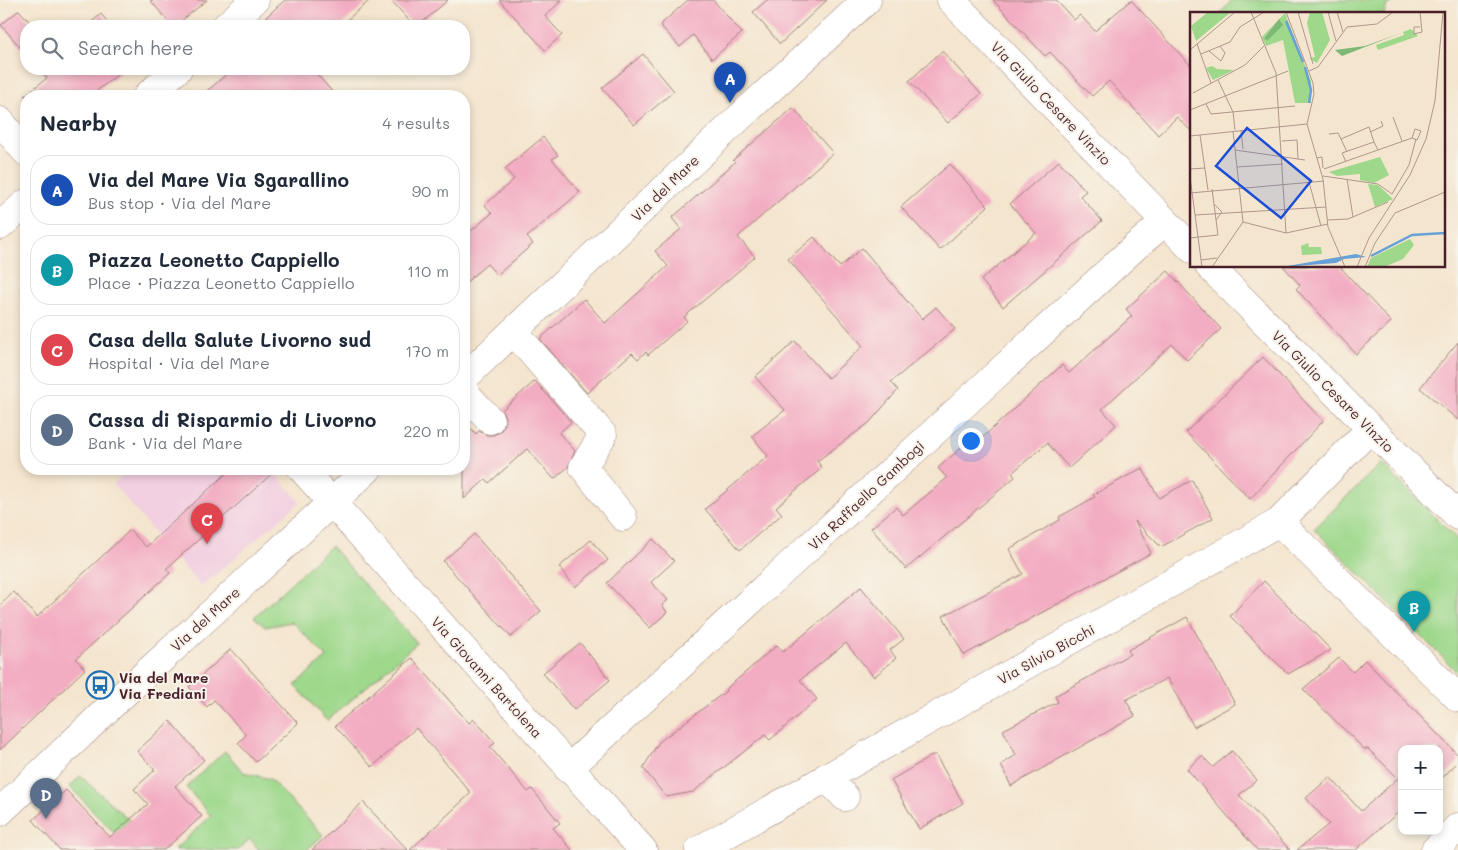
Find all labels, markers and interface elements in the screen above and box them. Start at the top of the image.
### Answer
inset map [1190,12,1446,268]
search box [20,20,470,75]
icon: search [38,34,66,62]
text: Search here [78,35,194,60]
street label: Via Giulio Cesare Vinzio [987,37,1115,169]
pin: A [714,62,746,103]
text: Nearby [40,109,117,136]
text: 4 results [382,112,450,133]
street label: Via del Mare [627,151,703,225]
text: Via del Mare Via Sgarallino [88,167,349,192]
text: A [51,180,63,201]
text: 90 m [412,180,449,201]
text: Bus stop · Via del Mare [88,192,271,213]
text: Piazza Leonetto Cappiello [88,247,340,272]
text: B [52,260,62,281]
text: 110 m [407,260,449,281]
text: Place · Piazza Leonetto Cappiello [88,272,355,293]
street label: Via Giulio Cesare Vinzio [1268,326,1398,456]
text: Casa della Salute Livorno sud [88,327,371,352]
text: C [51,340,63,361]
text: 170 m [405,340,449,361]
text: Hospital · Via del Mare [88,352,270,373]
text: Cassa di Risparmio di Livorno [88,407,376,432]
text: D [51,420,63,441]
text: 220 m [403,420,449,441]
your location [958,428,984,454]
text: Bank · Via del Mare [88,432,243,453]
street label: Via Raffaello Gambogi [804,436,928,554]
pin: C [191,503,223,544]
street label: Via del Mare [166,583,244,655]
pin: B [1398,591,1430,632]
street label: Via Giovanni Bartolena [427,612,547,742]
street label: Via Silvio Bicchi [994,619,1098,689]
place label: Via del Mare Via Frediani [119,668,208,703]
bus stop icon: Via del Mare Via Frediani [85,670,115,700]
map controls [1398,745,1443,835]
button: + [1398,745,1443,790]
pin: D [30,778,62,819]
button: − [1398,790,1443,835]

